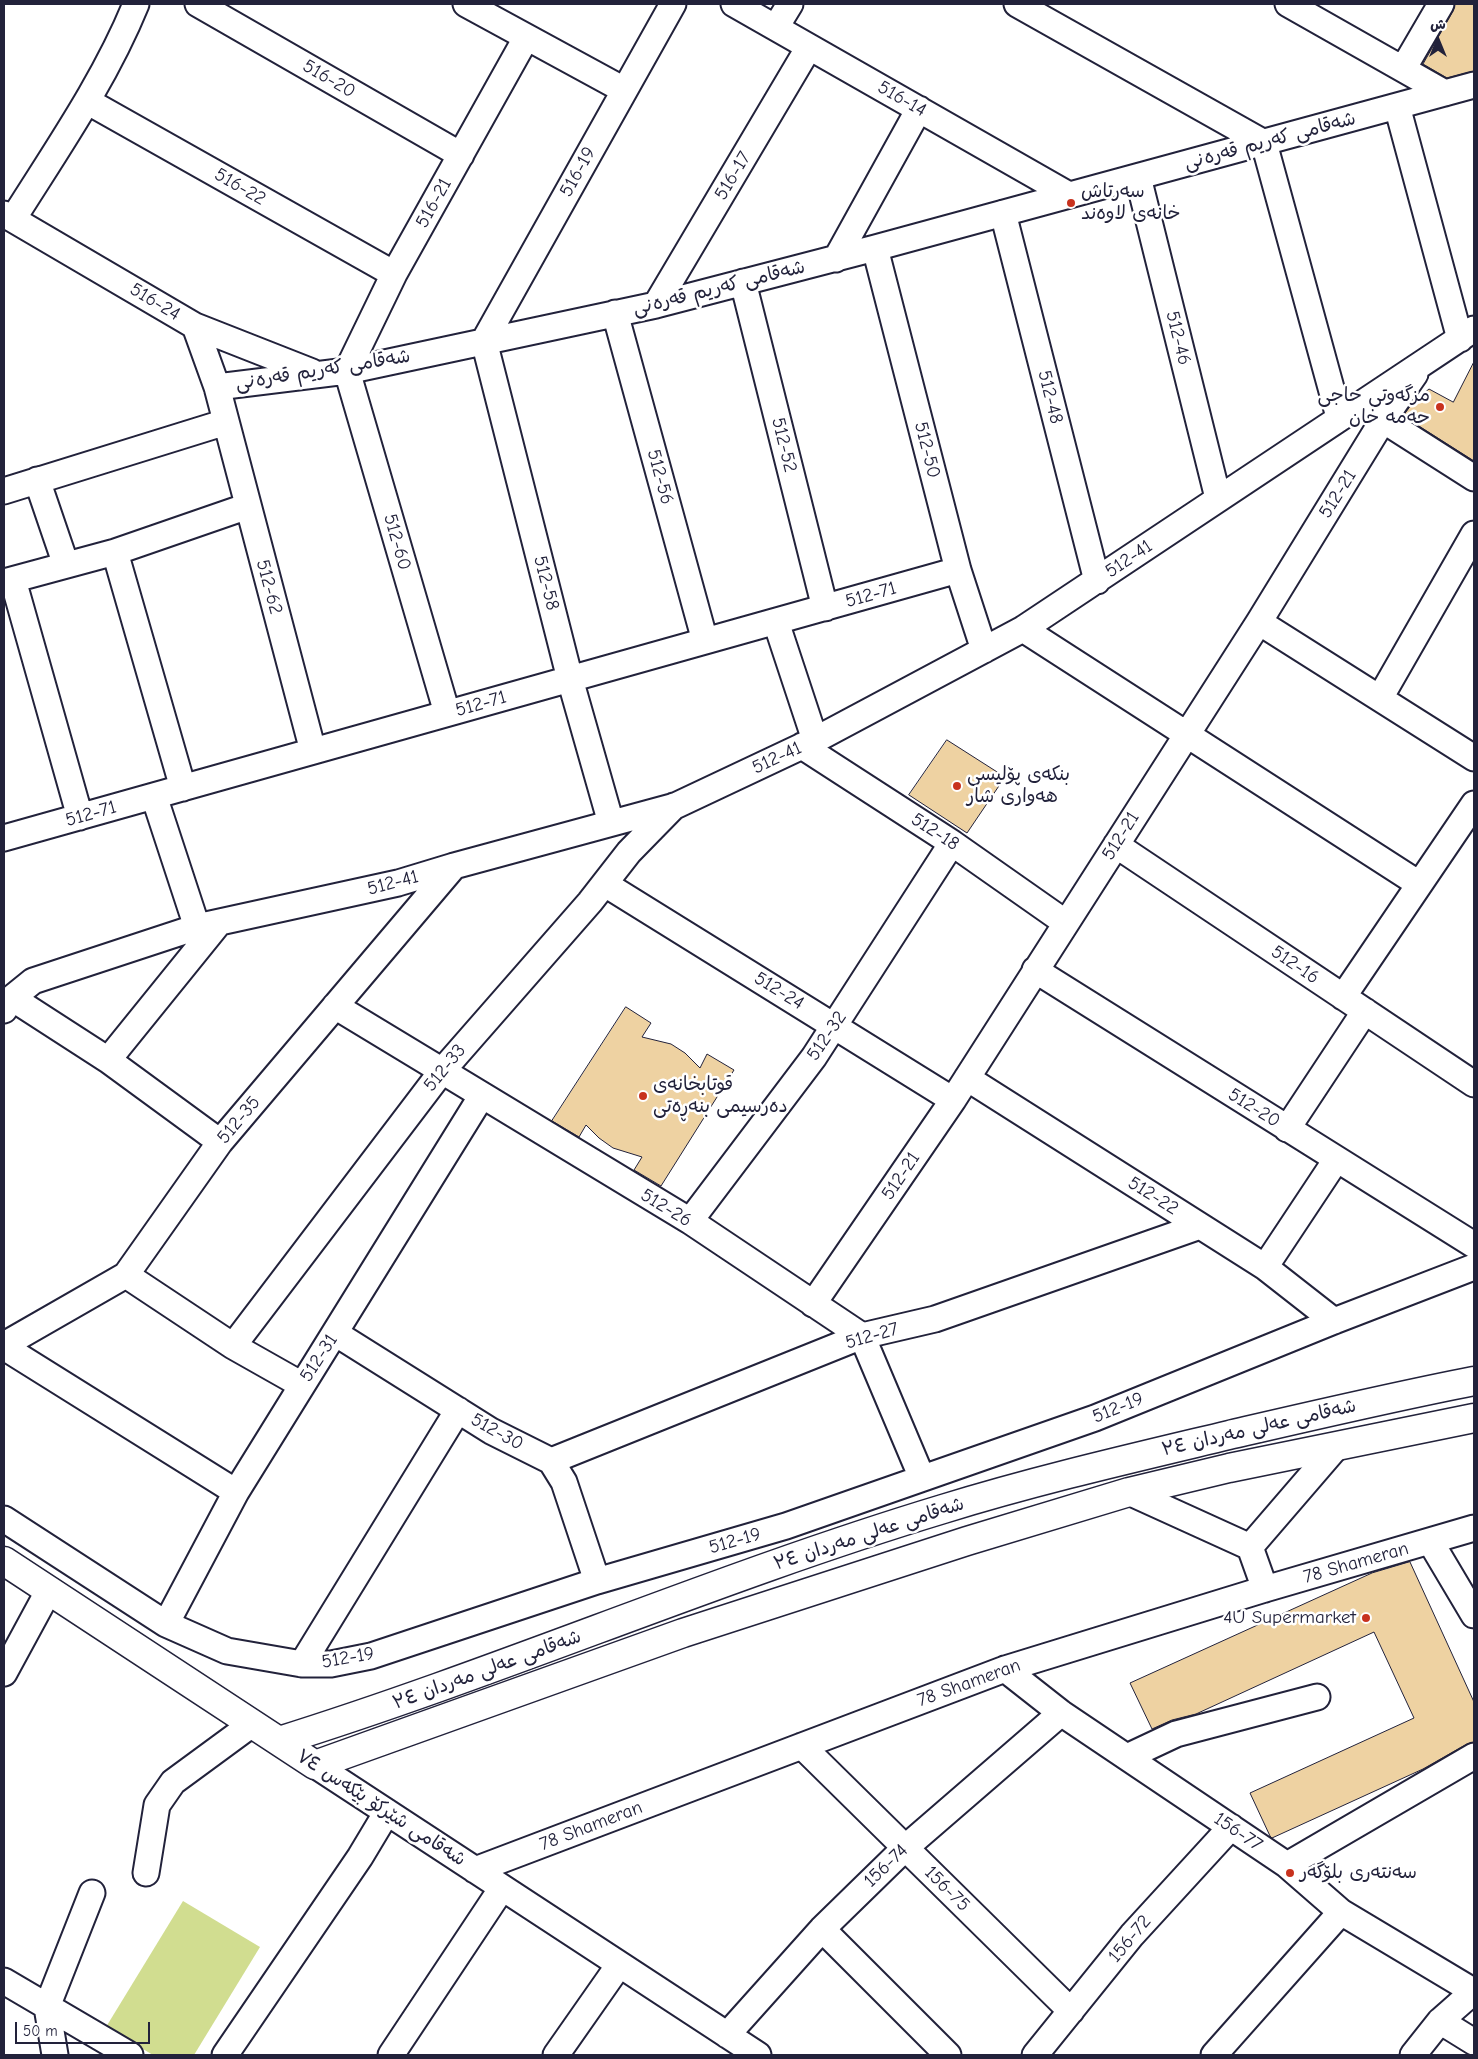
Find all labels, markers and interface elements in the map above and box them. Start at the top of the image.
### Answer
north arrow [1413,15,1463,65]
text: ش [1430,16,1446,33]
street label: 516-20 [299,55,359,103]
street label: 516-14 [874,76,930,122]
street label: شەقامی کەریم قەرەنی [1182,107,1358,175]
street label: 516-19 [555,143,601,201]
street label: 516-17 [710,148,756,204]
street label: 516-22 [210,163,270,211]
street label: 516-21 [411,174,457,232]
place label: سەرتاش خانەی لاوەند [1081,181,1181,225]
marker: سەرتاش خانەی لاوەند [1065,197,1077,209]
street label: شەقامی کەریم قەرەنی [630,256,808,320]
street label: 516-24 [126,278,184,326]
street label: 512-46 [1160,309,1196,367]
street label: شەقامی کەریم قەرەنی [234,345,412,395]
street label: 512-48 [1032,368,1068,426]
place label: مزگەوتی حاجی حەمە خان [1318,385,1430,429]
marker: مزگەوتی حاجی حەمە خان [1434,401,1446,413]
street label: 512-52 [766,415,802,475]
street label: 512-50 [909,419,945,481]
street label: 512-56 [642,447,678,507]
street label: 512-21 [1314,466,1362,522]
street label: 512-60 [378,511,416,573]
street label: 512-41 [1101,535,1157,583]
street label: 512-58 [528,553,564,613]
street label: 512-62 [251,557,287,617]
street label: 512-71 [843,577,899,613]
street label: 512-71 [453,686,509,722]
street label: 512-41 [749,737,805,779]
place label: بنکەی پۆلیسی هەواری شار [967,764,1070,808]
marker: بنکەی پۆلیسی هەواری شار [951,780,963,792]
street label: 512-71 [63,796,119,832]
street label: 512-18 [907,808,963,856]
street label: 512-21 [1097,808,1145,864]
street label: 512-41 [365,865,421,901]
street label: 512-16 [1267,941,1323,989]
street label: 512-24 [750,967,808,1015]
street label: 512-32 [802,1007,852,1065]
street label: 512-33 [419,1040,471,1096]
place label: قوتابخانەی دەرسیمی بنەڕەتی [653,1074,788,1118]
street label: 512-20 [1224,1083,1284,1133]
marker: قوتابخانەی دەرسیمی بنەڕەتی [637,1090,649,1102]
street label: 512-35 [212,1091,266,1149]
street label: 512-21 [877,1148,925,1204]
street label: 512-22 [1124,1172,1182,1220]
street label: 512-26 [636,1184,696,1232]
street label: 512-27 [843,1318,901,1354]
street label: 512-31 [295,1330,343,1386]
street label: 512-19 [1089,1388,1147,1428]
street label: شەقامی عەلی مەردان ٣٤ [1160,1395,1358,1461]
street label: 512-30 [467,1408,527,1456]
street label: شەقامی عەلی مەردان ٣٤ [771,1492,967,1576]
street label: 512-19 [706,1523,764,1559]
street label: 78 Shameran [1301,1537,1411,1589]
place label: 4U Supermarket [1223,1607,1356,1629]
marker: 4U Supermarket [1360,1612,1372,1624]
street label: شەقامی عەلی مەردان ٣٤ [390,1625,584,1715]
street label: 512-19 [320,1642,376,1674]
street label: 78 Shameran [914,1654,1024,1712]
street label: شەقامی شێرکۆ بێکەس ٧٤ [292,1745,470,1871]
street label: 78 Shameran [536,1796,646,1856]
street label: 156-77 [1209,1808,1267,1856]
street label: 156-74 [859,1840,913,1892]
street label: 156-75 [919,1861,975,1917]
place label: سەنتەری بلۆگەر [1300,1862,1417,1884]
marker: سەنتەری بلۆگەر [1284,1867,1296,1879]
street label: 156-72 [1104,1911,1156,1967]
scale bar [18,2012,152,2044]
text: 50 m [23,2022,58,2040]

